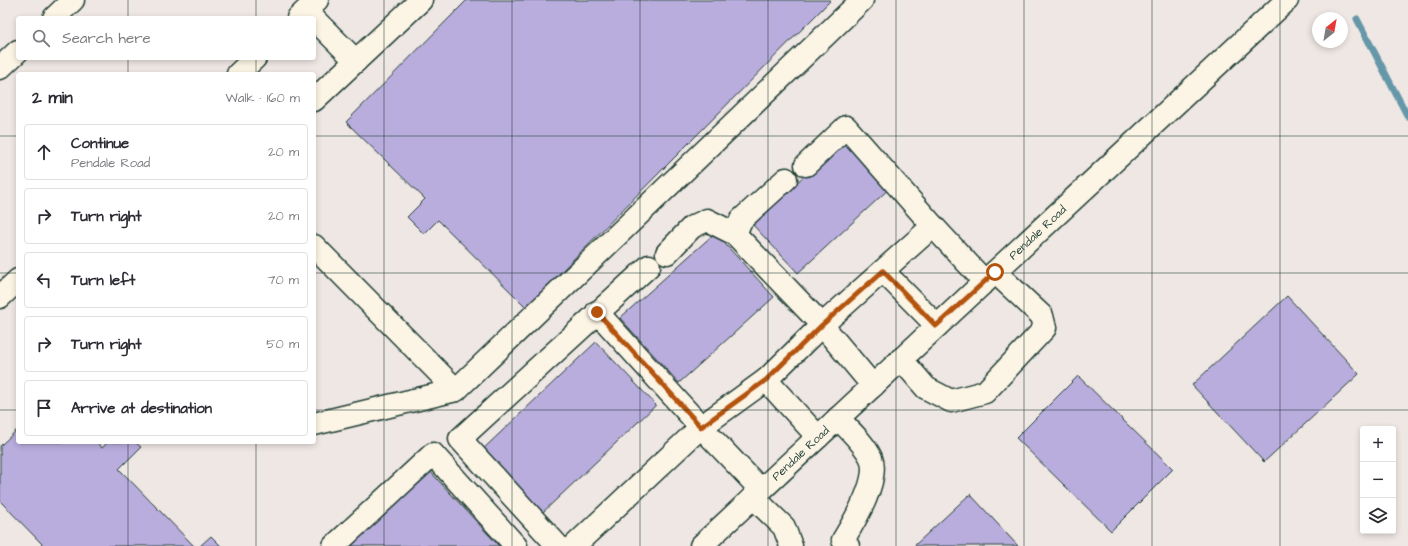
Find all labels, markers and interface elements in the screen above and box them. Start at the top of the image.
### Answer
north arrow [1312,12,1348,48]
search box [16,16,316,60]
icon: search [30,27,52,49]
text: Search here [62,28,151,49]
text: 2 min [32,86,73,110]
text: Walk · 160 m [226,89,300,107]
text: Continue [71,133,129,154]
icon: ahead [33,141,55,163]
text: 20 m [268,143,299,161]
text: Pendale Road [71,154,150,172]
street label: Pendale Road [1005,202,1070,264]
icon: right [33,205,55,227]
text: Turn right [71,206,142,227]
text: 20 m [268,207,299,225]
route start [986,263,1004,281]
icon: left [33,269,55,291]
text: Turn left [71,270,135,291]
text: 70 m [267,271,299,289]
route end [588,303,606,321]
icon: right [33,333,55,355]
text: Turn right [71,334,142,355]
text: 50 m [266,335,299,353]
icon: arrive [33,397,55,419]
text: Arrive at destination [71,398,212,419]
street label: Pendale Road [768,422,833,485]
map controls [1360,426,1396,534]
button: + [1360,426,1396,462]
button: − [1360,462,1396,498]
button: layers [1360,498,1396,534]

